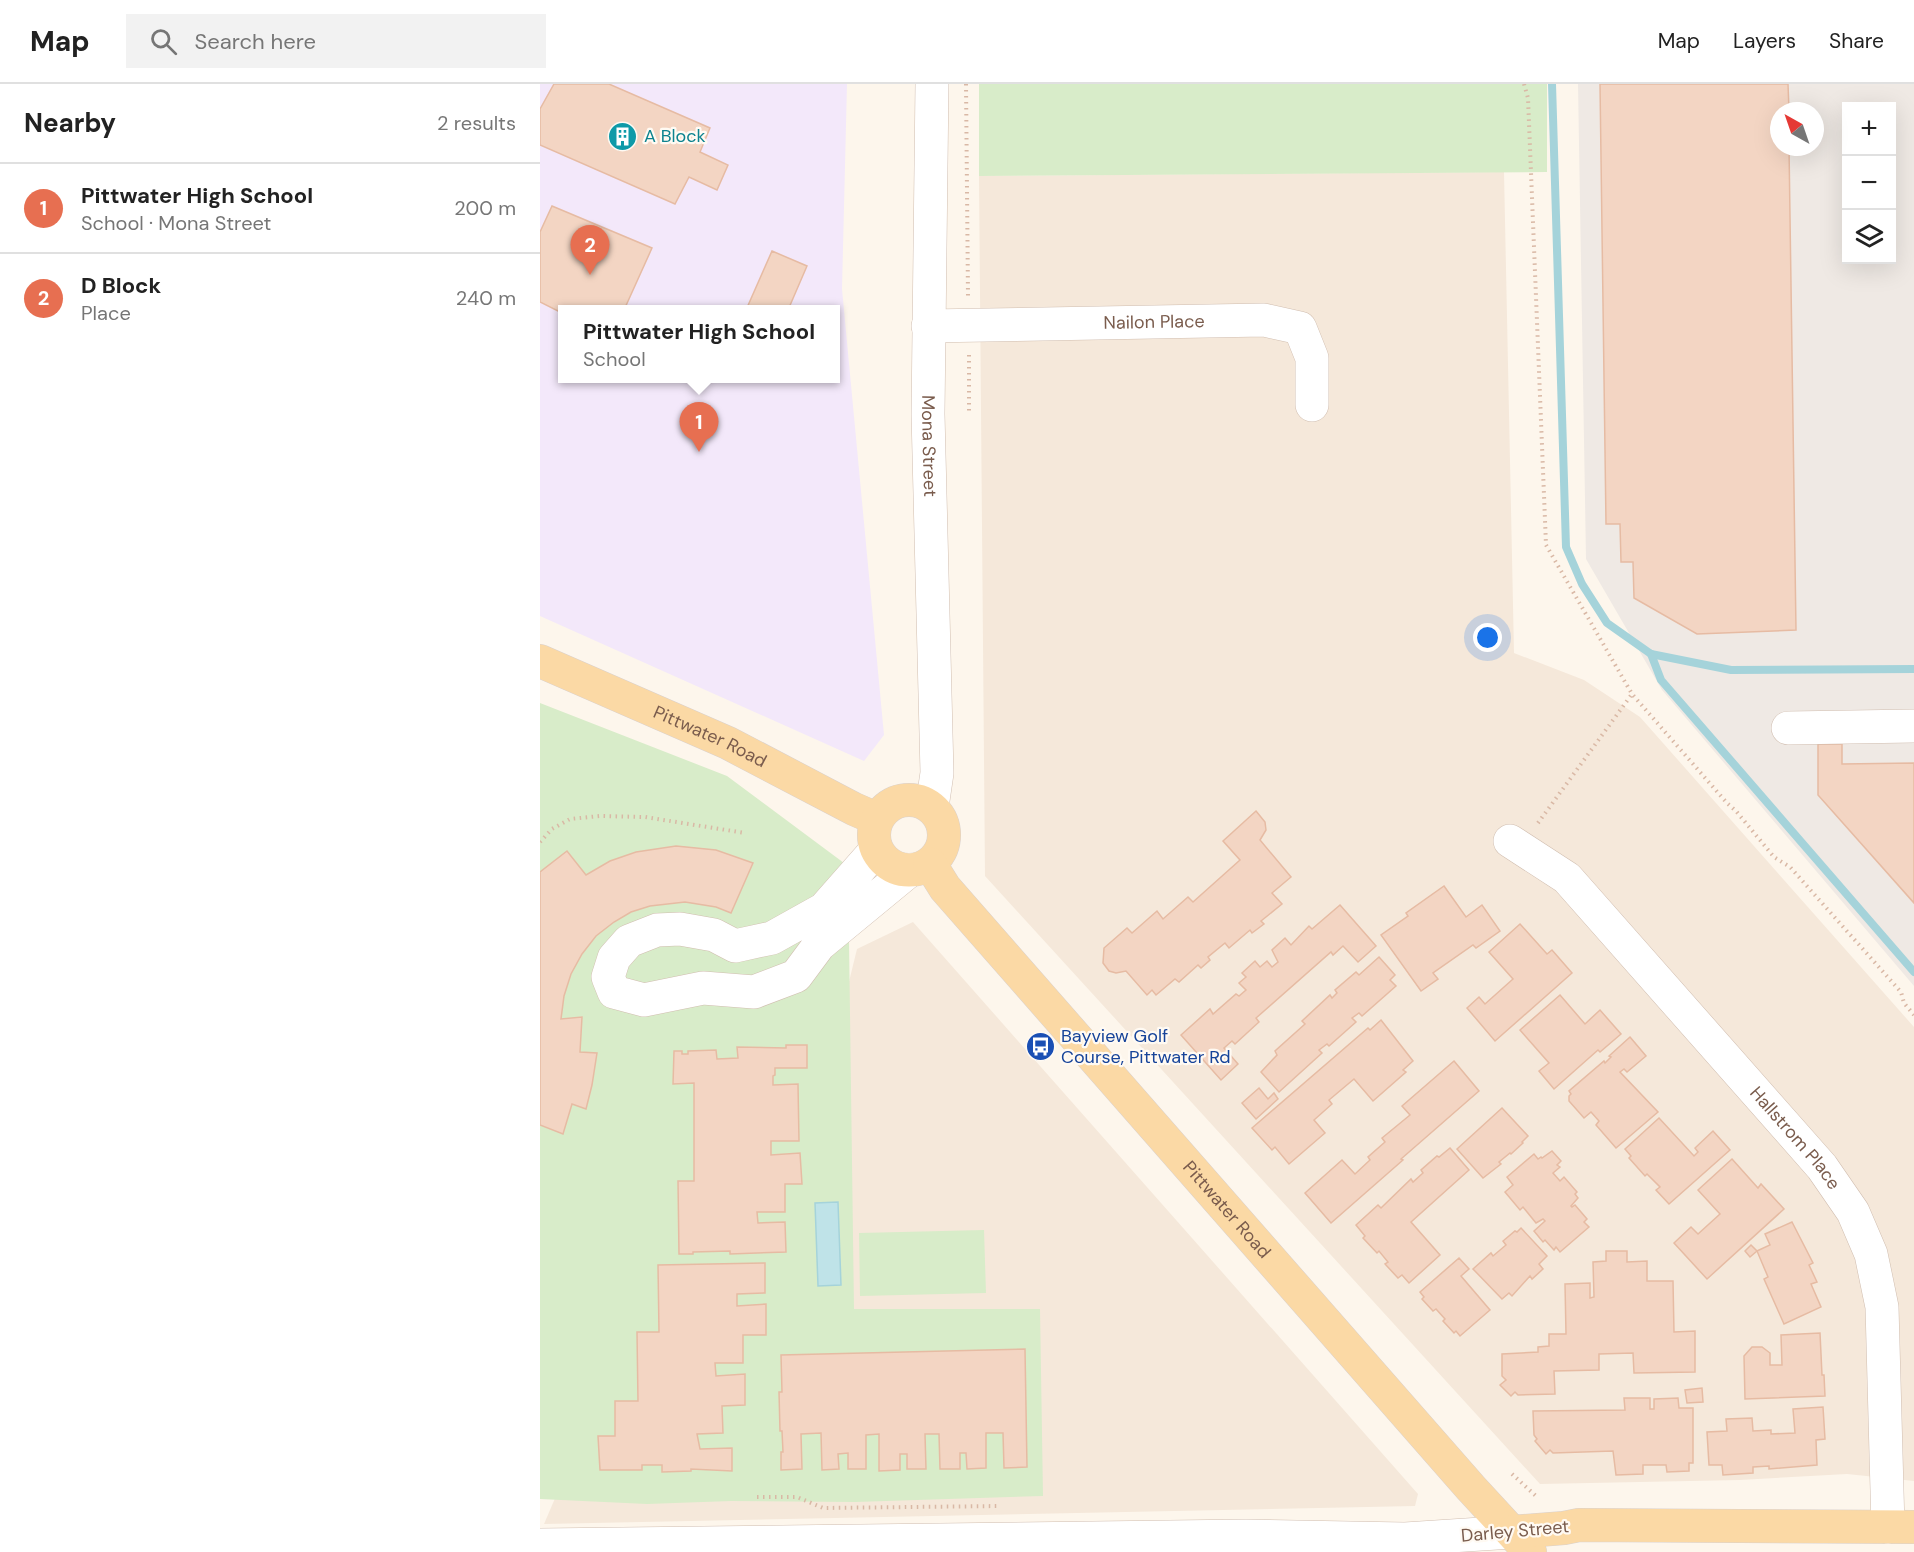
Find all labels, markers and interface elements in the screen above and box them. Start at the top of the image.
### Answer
search box [126,14,546,68]
text: Map [30,23,90,60]
icon: search [147,25,180,58]
text: Search here [195,27,316,56]
text: Map [1658,27,1700,55]
text: Layers [1733,27,1796,55]
text: Share [1829,27,1884,55]
north arrow [1770,102,1824,156]
map controls [1842,102,1896,264]
button: + [1842,102,1896,156]
text: Nearby [24,106,116,140]
text: 2 results [437,110,516,136]
building icon: A Block [607,120,639,152]
place label: A Block [644,124,706,148]
button: − [1842,156,1896,210]
text: Pittwater High School [81,181,313,210]
text: 1 [40,195,47,221]
text: 200 m [454,195,516,221]
text: School · Mona Street [81,210,271,236]
button: layers [1842,210,1896,264]
pin: 2 [571,226,610,275]
text: D Block [81,271,161,300]
text: 2 [38,285,49,311]
text: 240 m [456,285,516,311]
text: Place [81,300,131,326]
popup [558,305,840,383]
street label: Nailon Place [1103,309,1205,335]
text: Pittwater High School [583,317,815,346]
text: School [583,346,646,372]
street label: Mona Street [916,395,942,497]
pin: 1 [680,402,718,452]
your location [1473,623,1502,652]
street label: Pittwater Road [650,700,771,773]
place label: Bayview Golf Course, Pittwater Rd [1061,1024,1231,1069]
bus stop icon: Bayview Golf Course, Pittwater Rd [1024,1030,1056,1062]
street label: Hallstrom Place [1744,1081,1846,1194]
street label: Pittwater Road [1178,1156,1276,1264]
street label: Darley Street [1460,1514,1570,1548]

